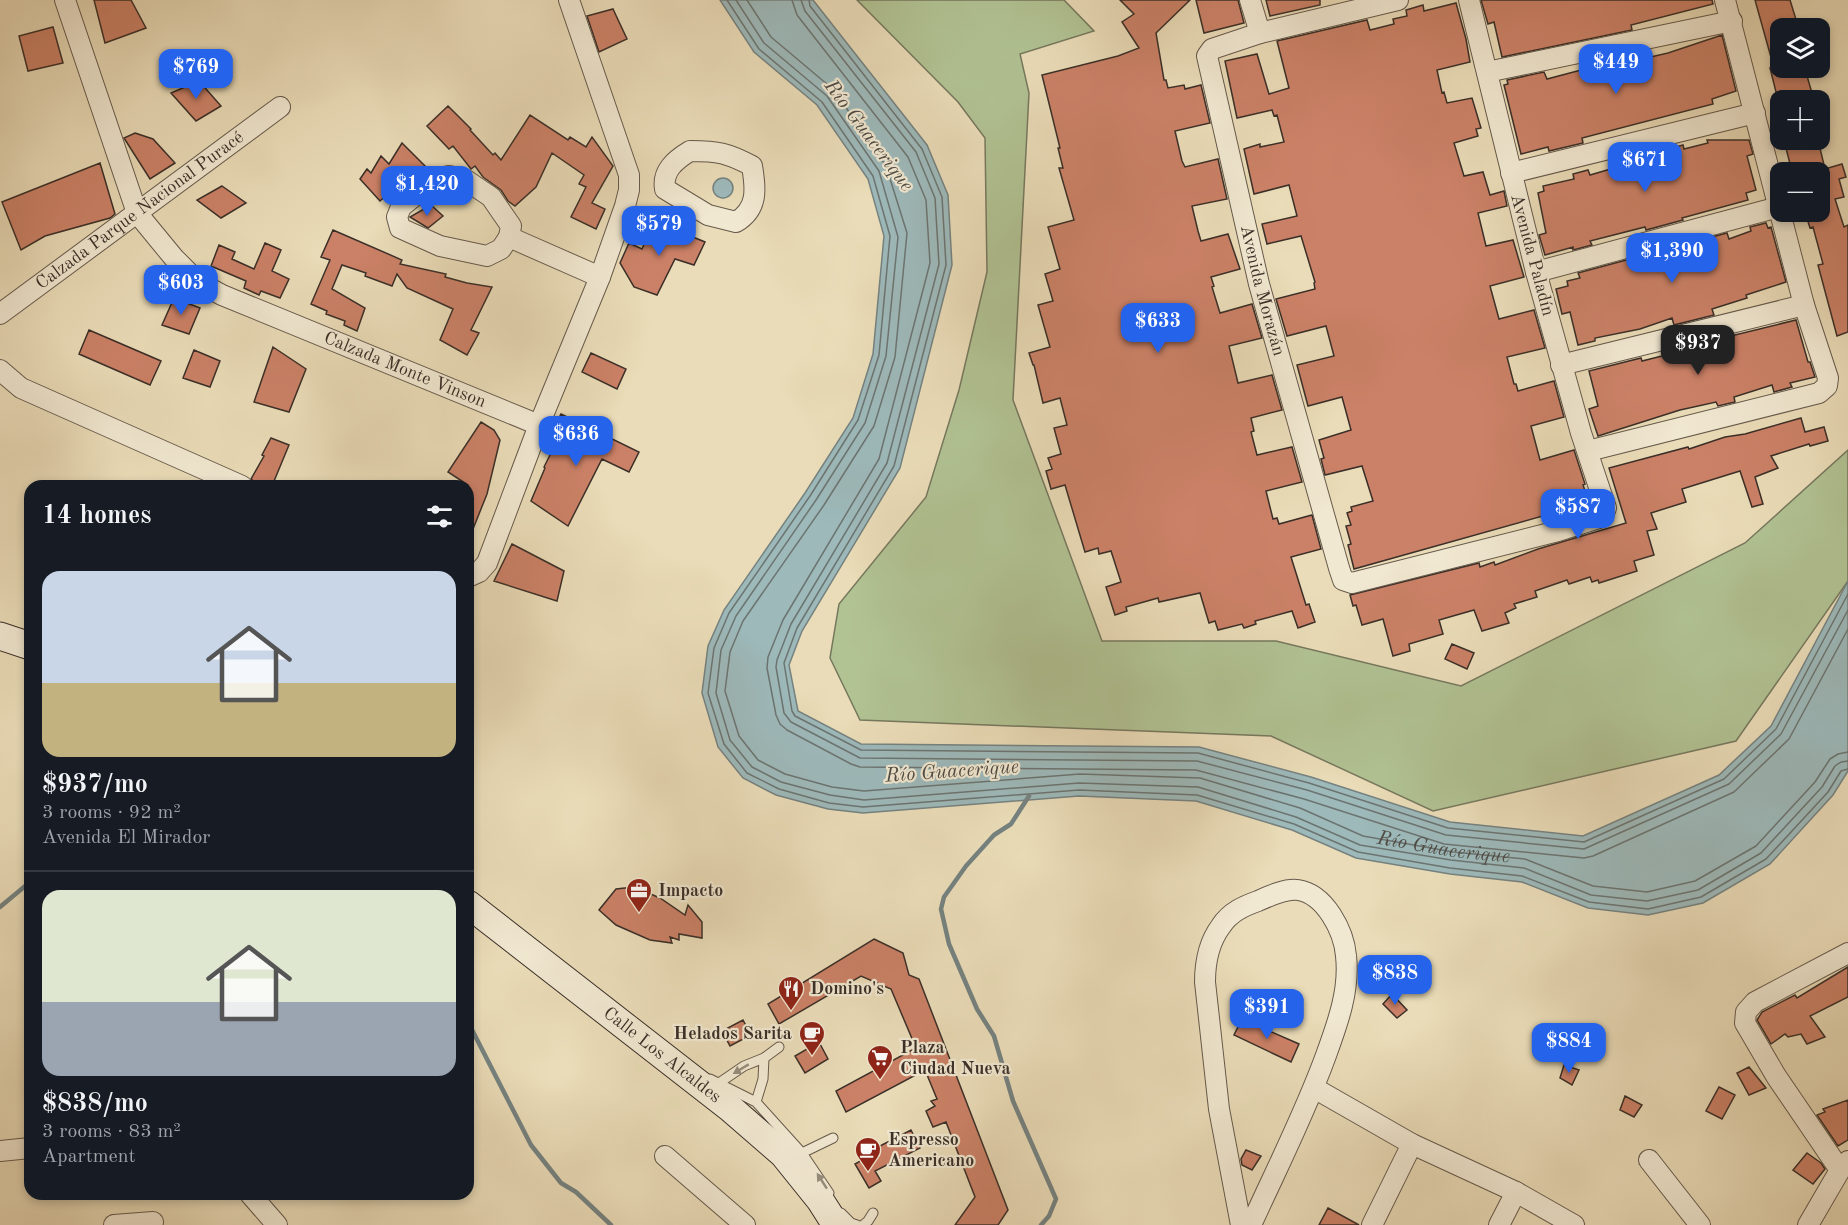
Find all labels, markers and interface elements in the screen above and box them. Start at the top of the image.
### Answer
map controls [1770,18,1830,222]
button: layers [1770,18,1830,78]
pin: $449 [1580,44,1652,95]
pin: $769 [160,49,232,100]
text: $449 [1593,53,1639,73]
text: $769 [173,58,219,78]
water label: Río Guacerique [819,76,916,196]
button: + [1770,90,1830,150]
street label: Calzada Parque Nacional Puracé [33,128,247,293]
pin: $671 [1609,142,1681,193]
text: $671 [1622,151,1668,171]
button: − [1770,162,1830,222]
pin: $1,420 [378,166,476,217]
text: $1,420 [395,175,459,195]
street label: Avenida Paladín [1507,192,1557,318]
pin: $579 [623,206,695,257]
text: $579 [636,215,682,235]
street label: Avenida Morazán [1237,223,1288,358]
pin: $1,390 [1623,233,1721,284]
text: $1,390 [1640,242,1704,262]
pin: $603 [145,265,217,316]
text: $603 [158,274,204,294]
pin: $633 [1122,303,1194,354]
text: $633 [1135,312,1181,332]
pin: $937 [1662,325,1734,376]
street label: Calzada Monte Vinson [321,329,489,411]
text: $937 [1675,334,1721,354]
pin: $636 [540,416,612,467]
text: $636 [553,425,599,445]
pin: $587 [1542,489,1614,540]
text: $587 [1555,498,1601,518]
icon: filters [423,500,456,533]
text: 14 homes [42,503,151,529]
icon: home [195,610,303,718]
water label: Río Guacerique [883,757,1020,787]
text: $937/mo [42,772,148,798]
text: 3 rooms · 92 m² [42,803,181,823]
text: Avenida El Mirador [42,828,211,848]
water label: Río Guacerique [1374,828,1511,867]
office icon: Impacto [624,876,654,914]
place label: Impacto [658,882,723,900]
icon: home [195,929,303,1037]
pin: $838 [1359,955,1431,1006]
text: $838 [1372,964,1418,984]
restaurant icon: Domino's [776,974,806,1012]
place label: Domino's [810,980,884,998]
pin: $391 [1231,989,1303,1040]
text: $391 [1244,998,1290,1018]
street label: Calle Los Alcaldes [600,1004,724,1106]
cafe icon: Helados Sarita [797,1019,827,1057]
pin: $884 [1533,1023,1605,1074]
place label: Helados Sarita [673,1025,792,1043]
text: $884 [1546,1032,1592,1052]
place label: Plaza Ciudad Nueva [900,1039,1011,1078]
supermarket icon: Plaza Ciudad Nueva [865,1043,895,1081]
one-way arrow [733,1063,749,1074]
text: $838/mo [42,1091,148,1117]
text: 3 rooms · 83 m² [42,1122,181,1142]
place label: Espresso Americano [888,1131,974,1170]
cafe icon: Espresso Americano [853,1135,883,1173]
text: Apartment [42,1147,136,1167]
one-way arrow [817,1173,828,1189]

